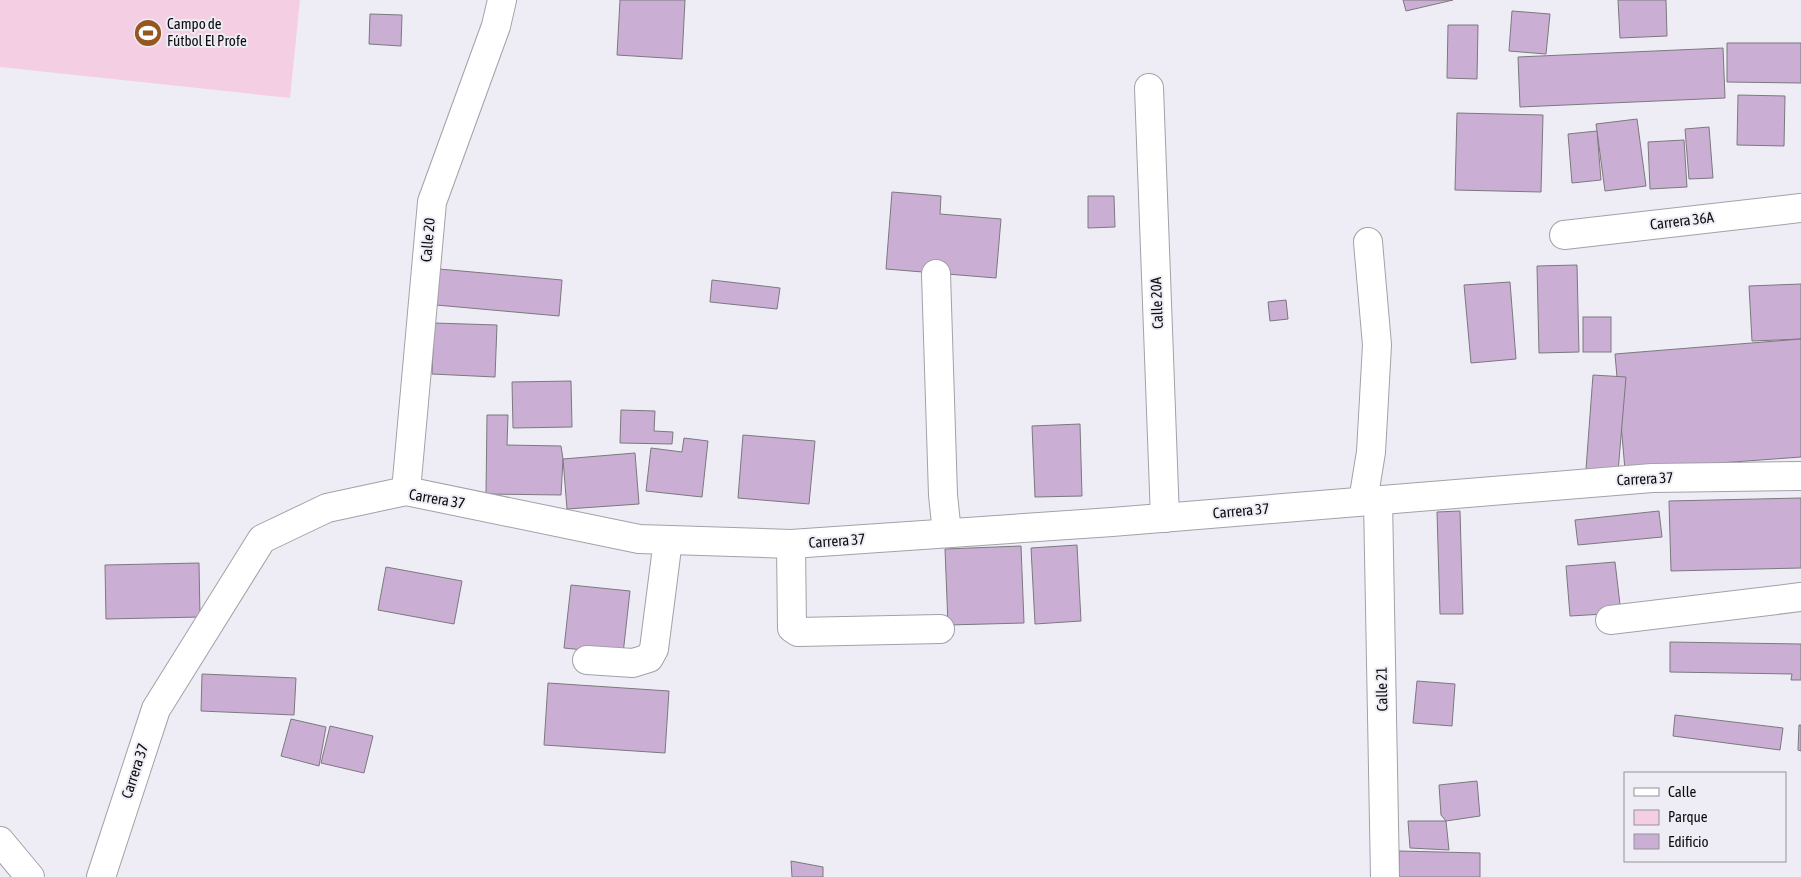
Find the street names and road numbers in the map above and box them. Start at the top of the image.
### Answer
street label: Carrera 36A [1649,208,1715,233]
street label: Calle 20 [417,217,438,263]
street label: Calle 20A [1147,276,1166,329]
street label: Carrera 37 [1616,469,1674,488]
street label: Carrera 37 [408,485,466,512]
street label: Carrera 37 [1212,500,1270,521]
street label: Carrera 37 [808,530,866,551]
street label: Calle 21 [1373,667,1390,711]
street label: Carrera 37 [118,741,151,800]

